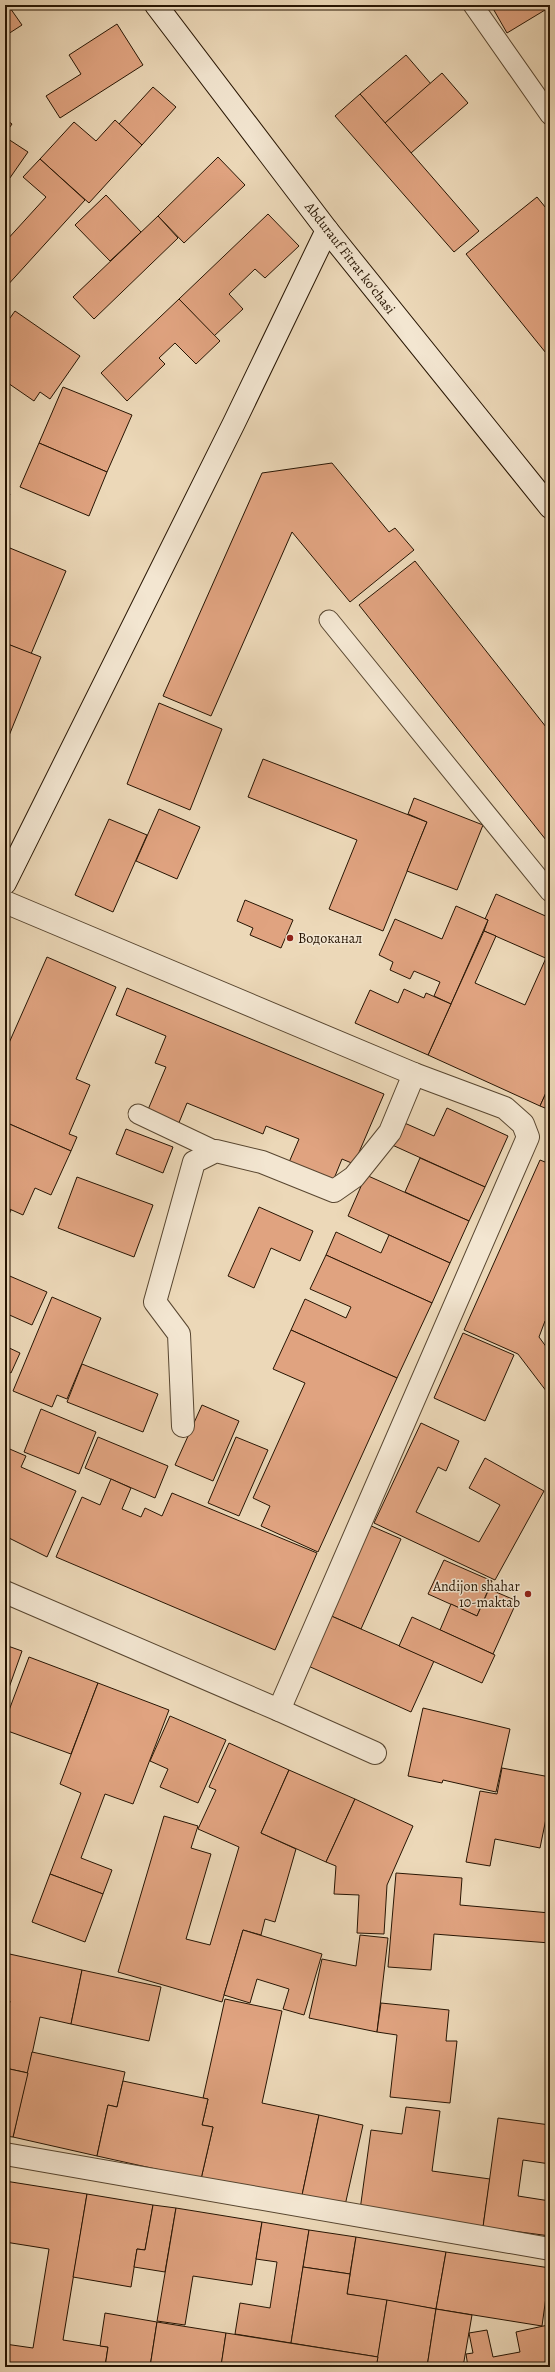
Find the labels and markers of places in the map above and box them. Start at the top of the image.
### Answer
place label: Водоканал [298,929,362,948]
marker: Водоканал [285,933,295,943]
place label: Andijon shahar 10-maktab [432,1577,521,1612]
marker: Andijon shahar 10-maktab [523,1589,533,1599]

